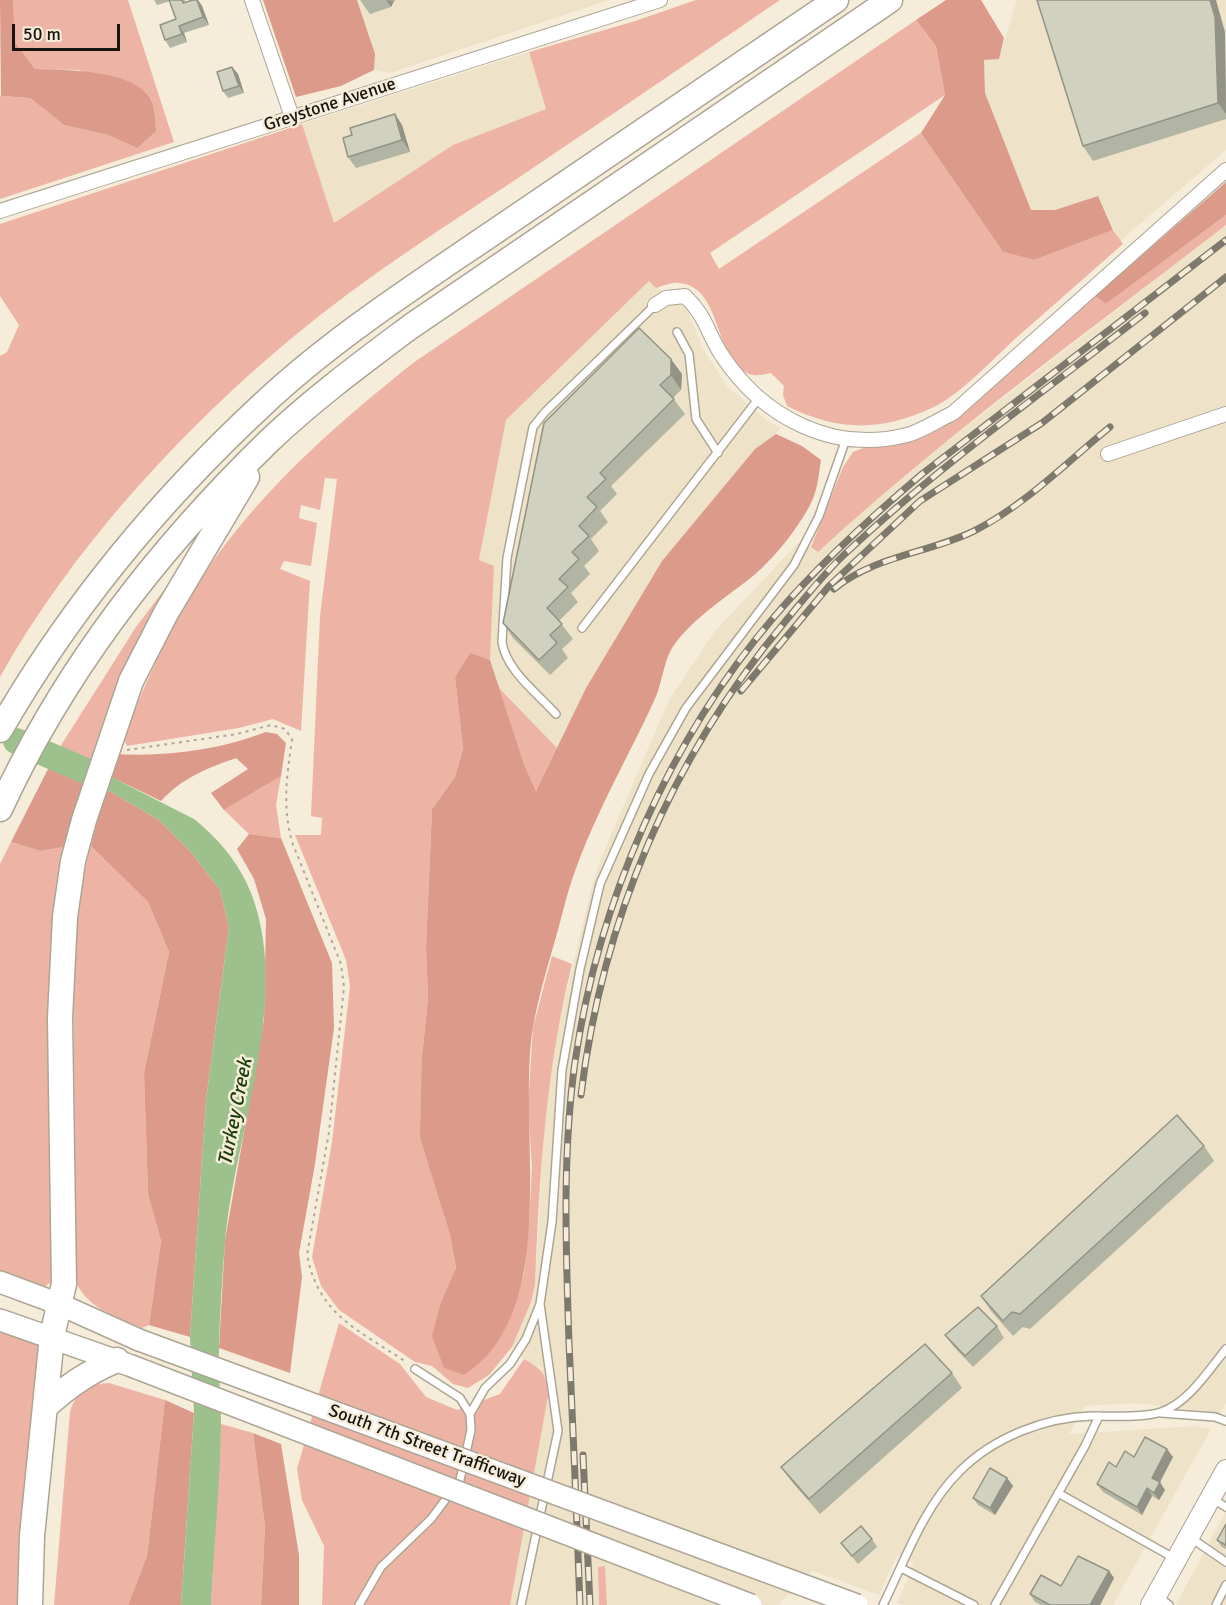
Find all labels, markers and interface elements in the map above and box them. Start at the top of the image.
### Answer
scale bar [15,12,123,50]
text: 50 m [23,23,61,45]
street label: Greystone Avenue [261,73,399,137]
water label: Turkey Creek [214,1056,258,1168]
street label: South 7th Street Trafficway [326,1400,528,1492]

